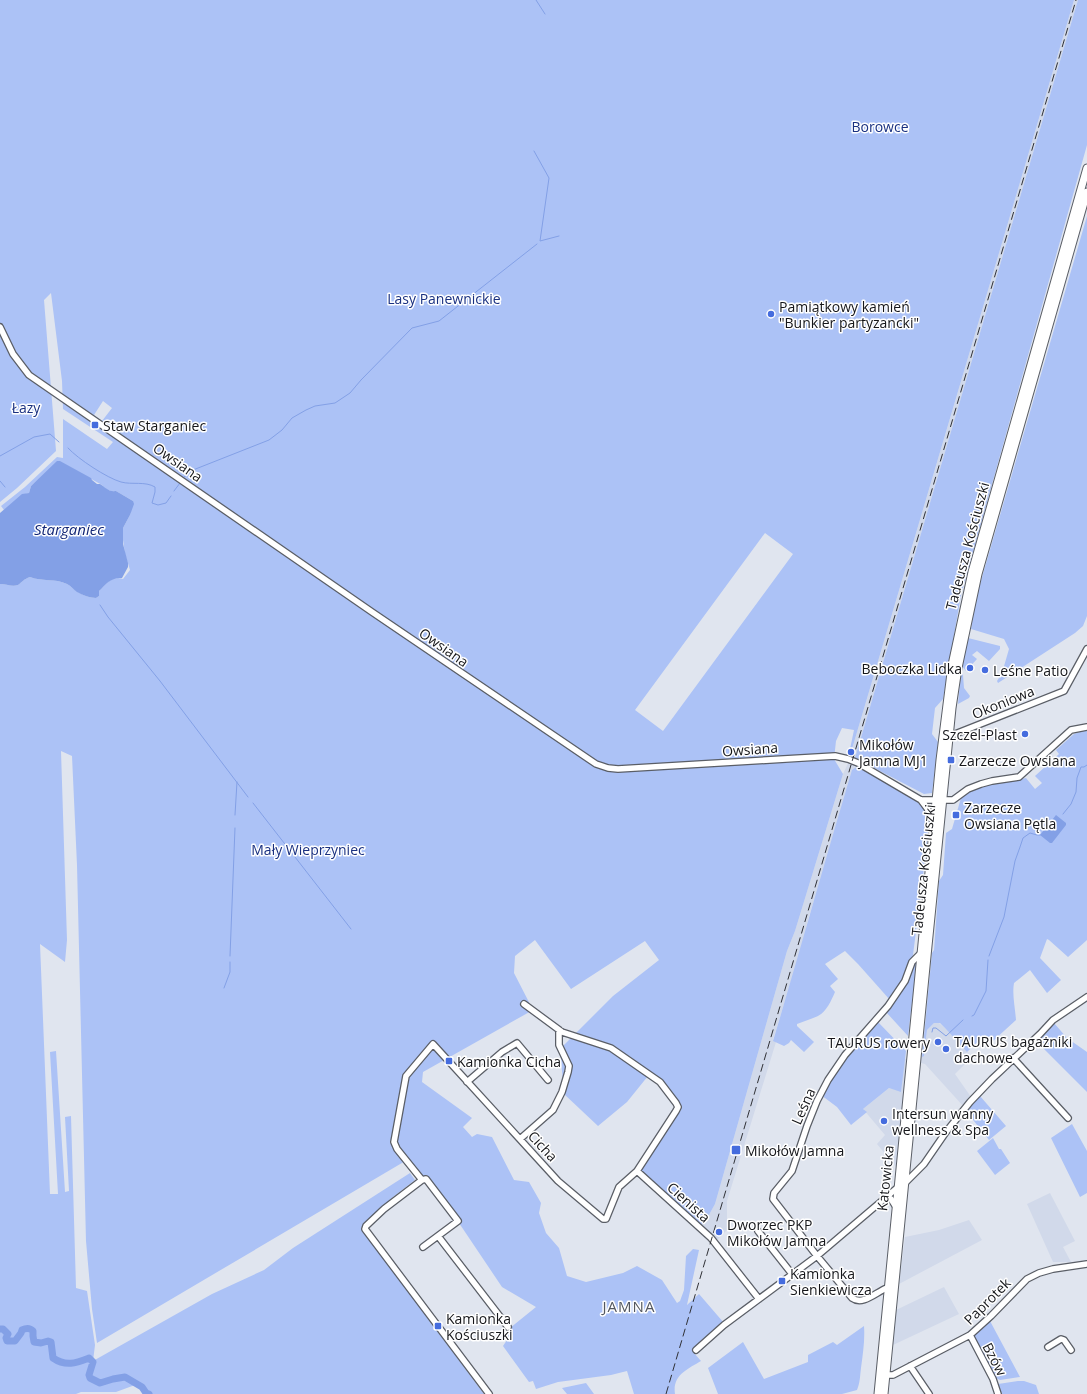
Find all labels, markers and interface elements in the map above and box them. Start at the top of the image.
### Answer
park label: Borowce [851,117,909,136]
park label: Lasy Panewnickie [387,289,501,308]
place label: Pamiątkowy kamień "Bunkier partyzancki" [779,297,919,332]
marker: Pamiątkowy kamień "Bunkier partyzancki" [766,309,776,319]
park label: Łazy [12,398,41,417]
place label: Staw Starganiec [103,416,206,435]
marker: Staw Starganiec [90,420,100,430]
street label: Owsiana [150,438,206,486]
street label: Tadeusza Kościuszki [941,480,993,612]
water label: Starganiec [34,519,104,539]
street label: Owsiana [416,623,472,671]
place label: Beboczka Lidka [862,659,962,678]
place label: Leśne Patio [993,661,1068,680]
marker: Beboczka Lidka [965,663,975,673]
marker: Leśne Patio [980,665,990,675]
street label: Okoniowa [969,681,1037,723]
place label: Szczel-Plast [942,725,1017,744]
marker: Szczel-Plast [1020,729,1030,739]
place label: Mikołów Jamna MJ1 [857,735,928,770]
street label: Owsiana [721,738,779,760]
marker: Mikołów Jamna MJ1 [846,747,856,757]
place label: Zarzecze Owsiana [959,751,1076,770]
marker: Zarzecze Owsiana [946,755,956,765]
place label: Zarzecze Owsiana Pętla [964,798,1056,833]
street label: Tadeusza Kościuszki [907,803,939,937]
marker: Zarzecze Owsiana Pętla [951,810,961,820]
park label: Mały Wieprzyniec [251,840,365,859]
place label: TAURUS bagażniki dachowe [954,1032,1072,1067]
place label: TAURUS rowery [827,1033,931,1052]
marker: TAURUS rowery [933,1037,943,1047]
marker: TAURUS bagażniki dachowe [941,1044,951,1054]
place label: Kamionka Cicha [457,1052,561,1071]
marker: Kamionka Cicha [444,1056,454,1066]
street label: Leśna [787,1085,819,1127]
place label: Intersun wanny wellness & Spa [892,1104,994,1139]
marker: Intersun wanny wellness & Spa [879,1116,889,1126]
street label: Cicha [524,1127,562,1165]
place label: Mikołów Jamna [745,1141,844,1160]
marker: Mikołów Jamna [730,1144,742,1156]
street label: Katowicka [872,1144,898,1212]
street label: Cienista [663,1178,715,1226]
place label: Dworzec PKP Mikołów Jamna [727,1215,826,1250]
marker: Dworzec PKP Mikołów Jamna [714,1227,724,1237]
place label: Kamionka Sienkiewicza [790,1264,872,1299]
street label: Paprotek [959,1273,1015,1329]
marker: Kamionka Sienkiewicza [777,1276,787,1286]
district label: JAMNA [601,1296,655,1316]
place label: Kamionka Kościuszki [446,1309,513,1344]
marker: Kamionka Kościuszki [433,1321,443,1331]
street label: Bzów [978,1339,1012,1379]

